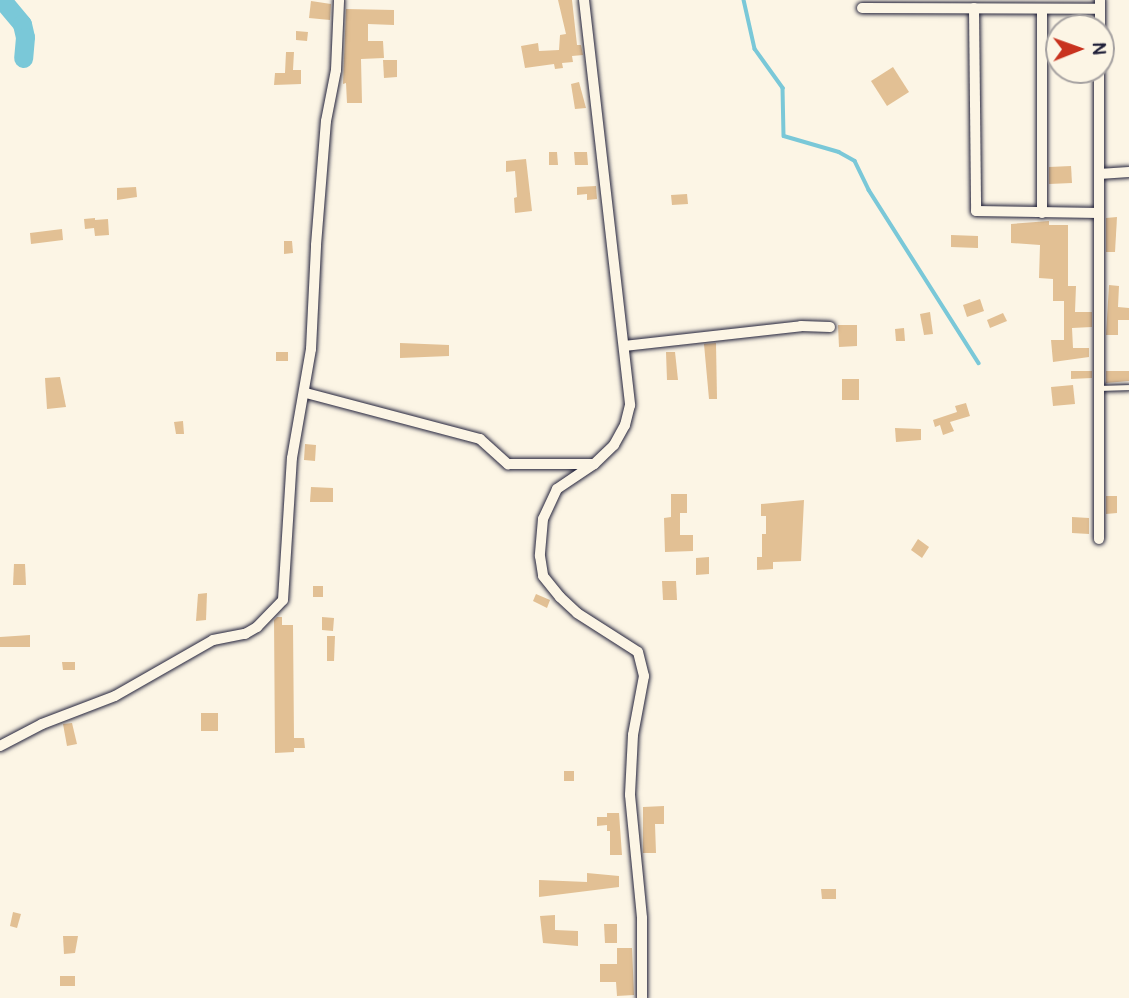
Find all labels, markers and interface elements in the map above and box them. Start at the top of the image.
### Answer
north arrow [1045,14,1115,84]
text: N [1087,42,1111,55]

